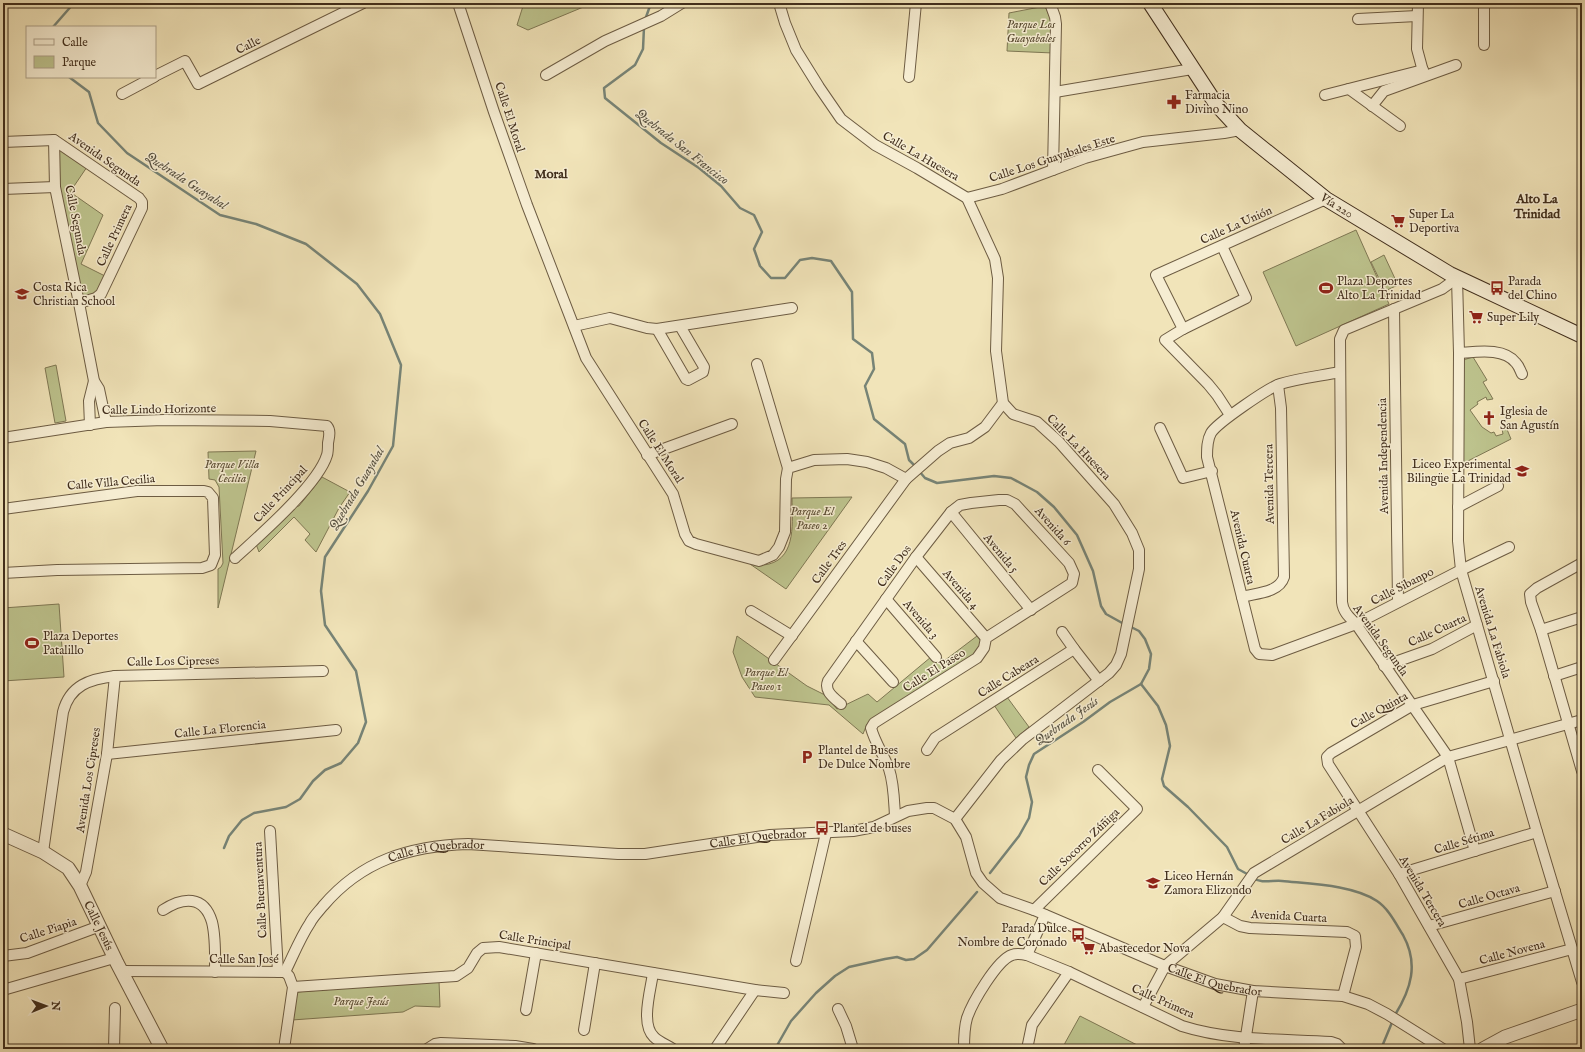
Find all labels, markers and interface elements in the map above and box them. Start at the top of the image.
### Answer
park label: Parque Los Guayabales [1007,17,1056,46]
legend [26,26,156,78]
street label: Calle [233,33,264,58]
text: Calle [62,35,88,50]
text: Parque [62,55,97,71]
street label: Calle El Moral [491,80,528,155]
place label: Farmacia Divino Nino [1185,88,1249,117]
pharmacy icon: Farmacia Divino Nino [1166,94,1182,110]
water label: Quebrada San Francisco [632,105,732,189]
street label: Avenida Segunda [65,128,144,190]
street label: Calle La Huesera [880,128,962,185]
street label: Calle Los Guayabales Este [987,131,1117,186]
water label: Quebrada Guayabal [142,148,231,215]
district label: Moral [534,166,568,183]
street label: Calle Segunda [61,184,90,257]
street label: Vía 220 [1316,190,1356,222]
district label: Alto La Trinidad [1513,191,1561,223]
street label: Calle Primera [93,201,136,269]
street label: Calle La Unión [1198,203,1275,248]
place label: Super La Deportiva [1409,207,1460,237]
supermarket icon: Super La Deportiva [1390,213,1406,229]
place label: Plaza Deportes Alto La Trinidad [1336,274,1421,303]
place label: Parada del Chino [1508,274,1557,303]
place label: Costa Rica Christian School [33,280,116,309]
sports icon: Plaza Deportes Alto La Trinidad [1318,280,1334,296]
bus stop icon: Parada del Chino [1489,280,1505,296]
school or university icon: Costa Rica Christian School [14,286,30,302]
supermarket icon: Super Lily [1468,309,1484,325]
place label: Super Lily [1487,310,1539,326]
street label: Avenida Independencia [1375,397,1393,515]
street label: Calle Lindo Horizonte [102,401,217,418]
place label: Iglesia de San Agustín [1500,404,1560,433]
church icon: Iglesia de San Agustín [1481,410,1497,426]
street label: Calle La Huesera [1043,411,1114,484]
street label: Calle El Moral [634,417,687,487]
water label: Quebrada Guayabal [326,443,389,534]
street label: Avenida Tercera [1261,443,1278,525]
park label: Parque Villa Cecilia [205,457,259,486]
place label: Liceo Experimental Bilingüe La Trinidad [1407,457,1512,486]
street label: Calle Principal [250,462,312,527]
school or university icon: Liceo Experimental Bilingüe La Trinidad [1514,463,1530,479]
street label: Calle Villa Cecilia [67,471,156,494]
street label: Avenida 6 [1031,503,1075,550]
park label: Parque El Paseo 2 [790,504,835,533]
street label: Avenida Cuarta [1226,507,1259,587]
street label: Avenida 5 [979,530,1022,577]
street label: Calle Tres [809,538,850,587]
street label: Calle Dos [874,542,915,590]
street label: Calle Sibanpo [1368,564,1437,610]
street label: Avenida 4 [938,565,982,613]
street label: Avenida La Fabiola [1471,583,1514,681]
street label: Avenida 3 [899,596,942,642]
street label: Avenida Segunda [1349,601,1412,680]
street label: Calle Cuarta [1406,610,1469,650]
place label: Plaza Deportes Patalillo [43,629,118,658]
sports icon: Plaza Deportes Patalillo [24,635,40,651]
street label: Calle El Paseo [900,645,969,696]
street label: Calle Cabeara [975,651,1042,701]
street label: Calle Los Cipreses [127,653,219,671]
park label: Parque El Paseo 1 [744,665,789,694]
street label: Calle Quinta [1348,688,1411,732]
water label: Quebrada Jesús [1032,693,1102,749]
street label: Calle La Florencia [174,717,267,742]
street label: Avenida Los Cipreses [73,726,105,835]
place label: Plantel de Buses De Dulce Nombre [818,743,911,772]
parking icon: Plantel de Buses De Dulce Nombre [799,749,815,765]
street label: Calle La Fabiola [1278,793,1357,848]
street label: Calle Socorro Zúñiga [1036,804,1123,890]
bus stop icon: Plantel de buses [814,820,830,836]
place label: Plantel de buses [833,821,911,836]
street label: Calle Sétima [1432,825,1497,858]
street label: Calle El Quebrador [709,826,808,852]
street label: Calle El Quebrador [386,837,485,866]
street label: Calle Buenaventura [250,841,271,939]
street label: Avenida Tercera [1395,852,1450,930]
place label: Liceo Hernán Zamora Elizondo [1164,869,1252,898]
school or university icon: Liceo Hernán Zamora Elizondo [1145,875,1161,891]
street label: Calle Octava [1457,880,1522,912]
street label: Calle Jesús [80,898,117,953]
street label: Avenida Cuarta [1250,907,1328,926]
street label: Calle Piapia [18,914,79,948]
place label: Parada Dulce Nombre de Coronado [958,921,1068,950]
street label: Calle Principal [498,927,573,955]
bus stop icon: Parada Dulce Nombre de Coronado [1070,927,1086,943]
street label: Calle Novena [1478,936,1547,968]
supermarket icon: Abastecedor Nova [1080,940,1096,956]
place label: Abastecedor Nova [1098,941,1191,956]
street label: Calle San José [209,952,279,968]
street label: Calle El Quebrador [1165,961,1263,1000]
street label: Calle Primera [1129,981,1197,1022]
north arrow [26,986,66,1026]
park label: Parque Jesús [333,994,389,1009]
text: N [48,1000,62,1011]

